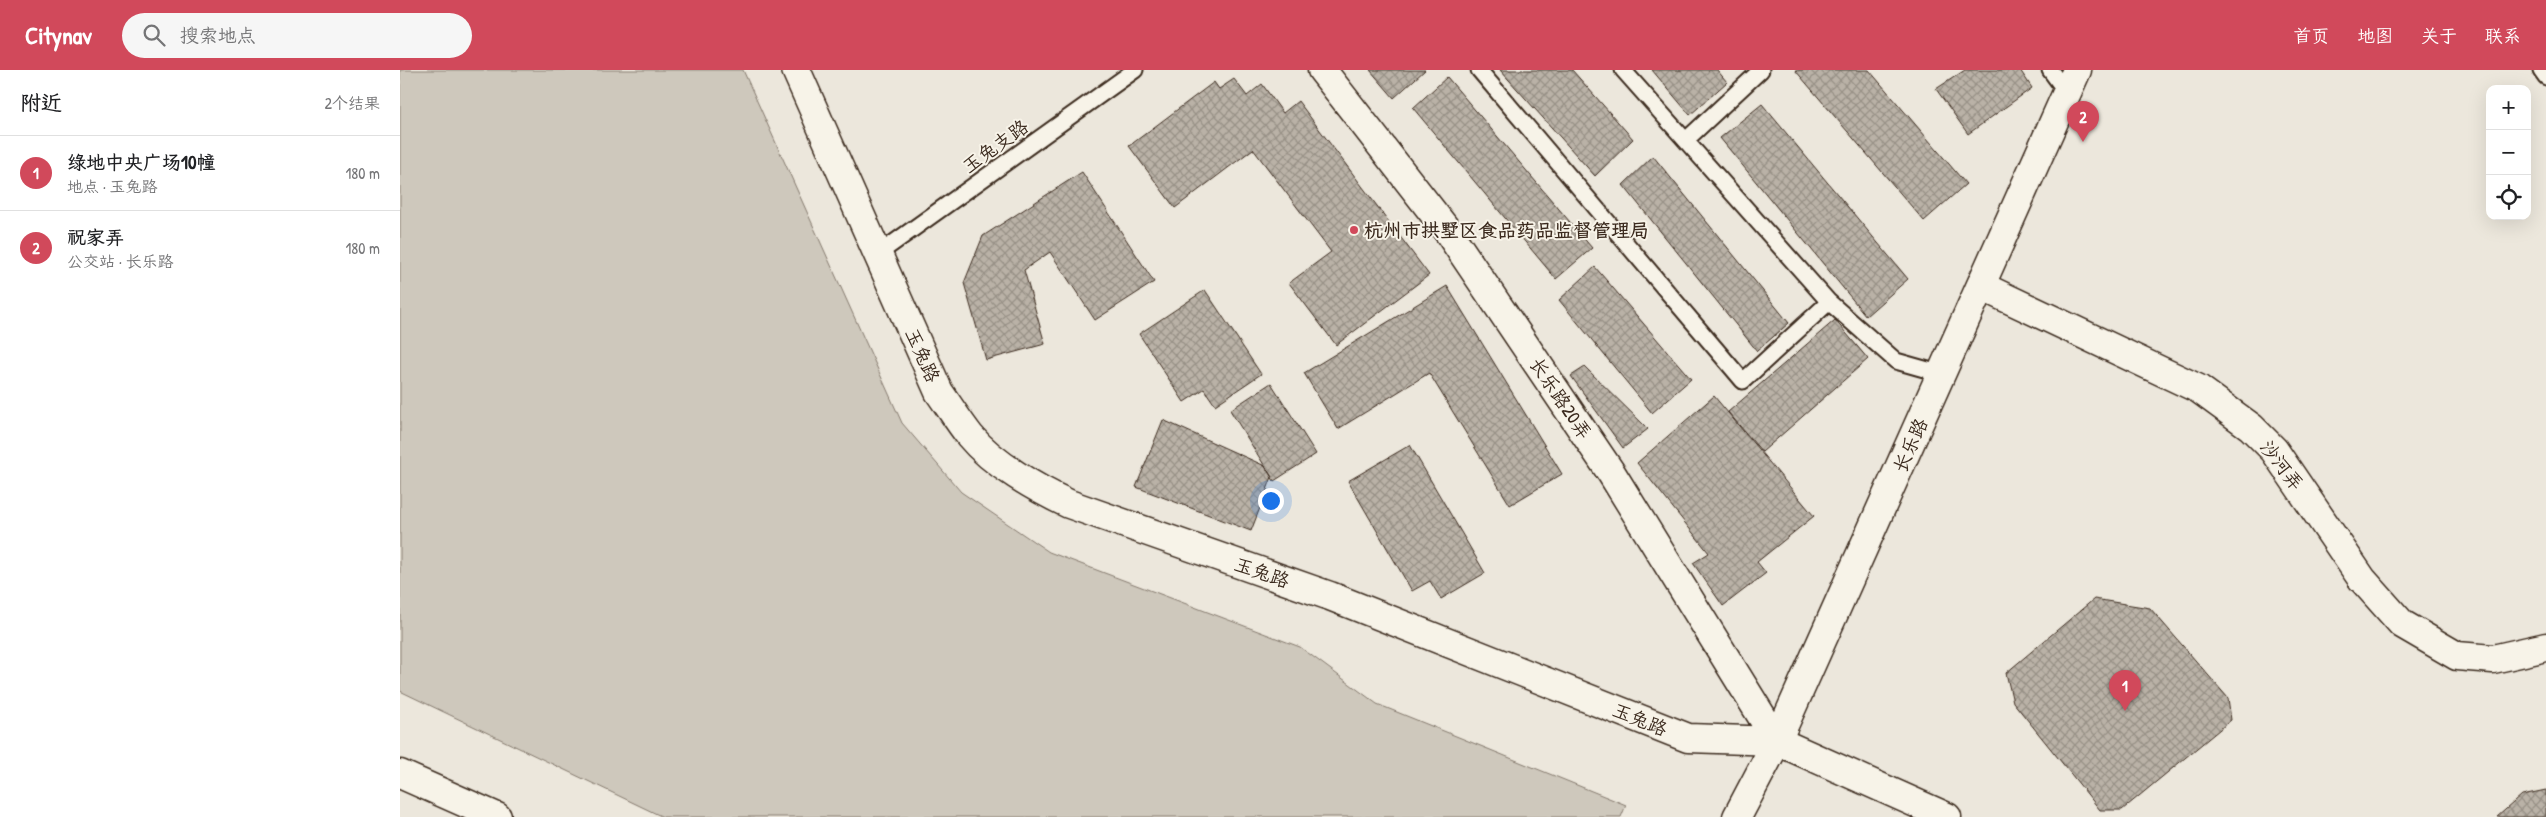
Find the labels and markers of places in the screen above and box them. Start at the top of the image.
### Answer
pin: 2 [2067,101,2099,142]
place label: 杭州市拱墅区食品药品监督管理局 [1364,217,1649,243]
marker: 杭州市拱墅区食品药品监督管理局 [1348,224,1360,236]
pin: 1 [2109,670,2141,711]

